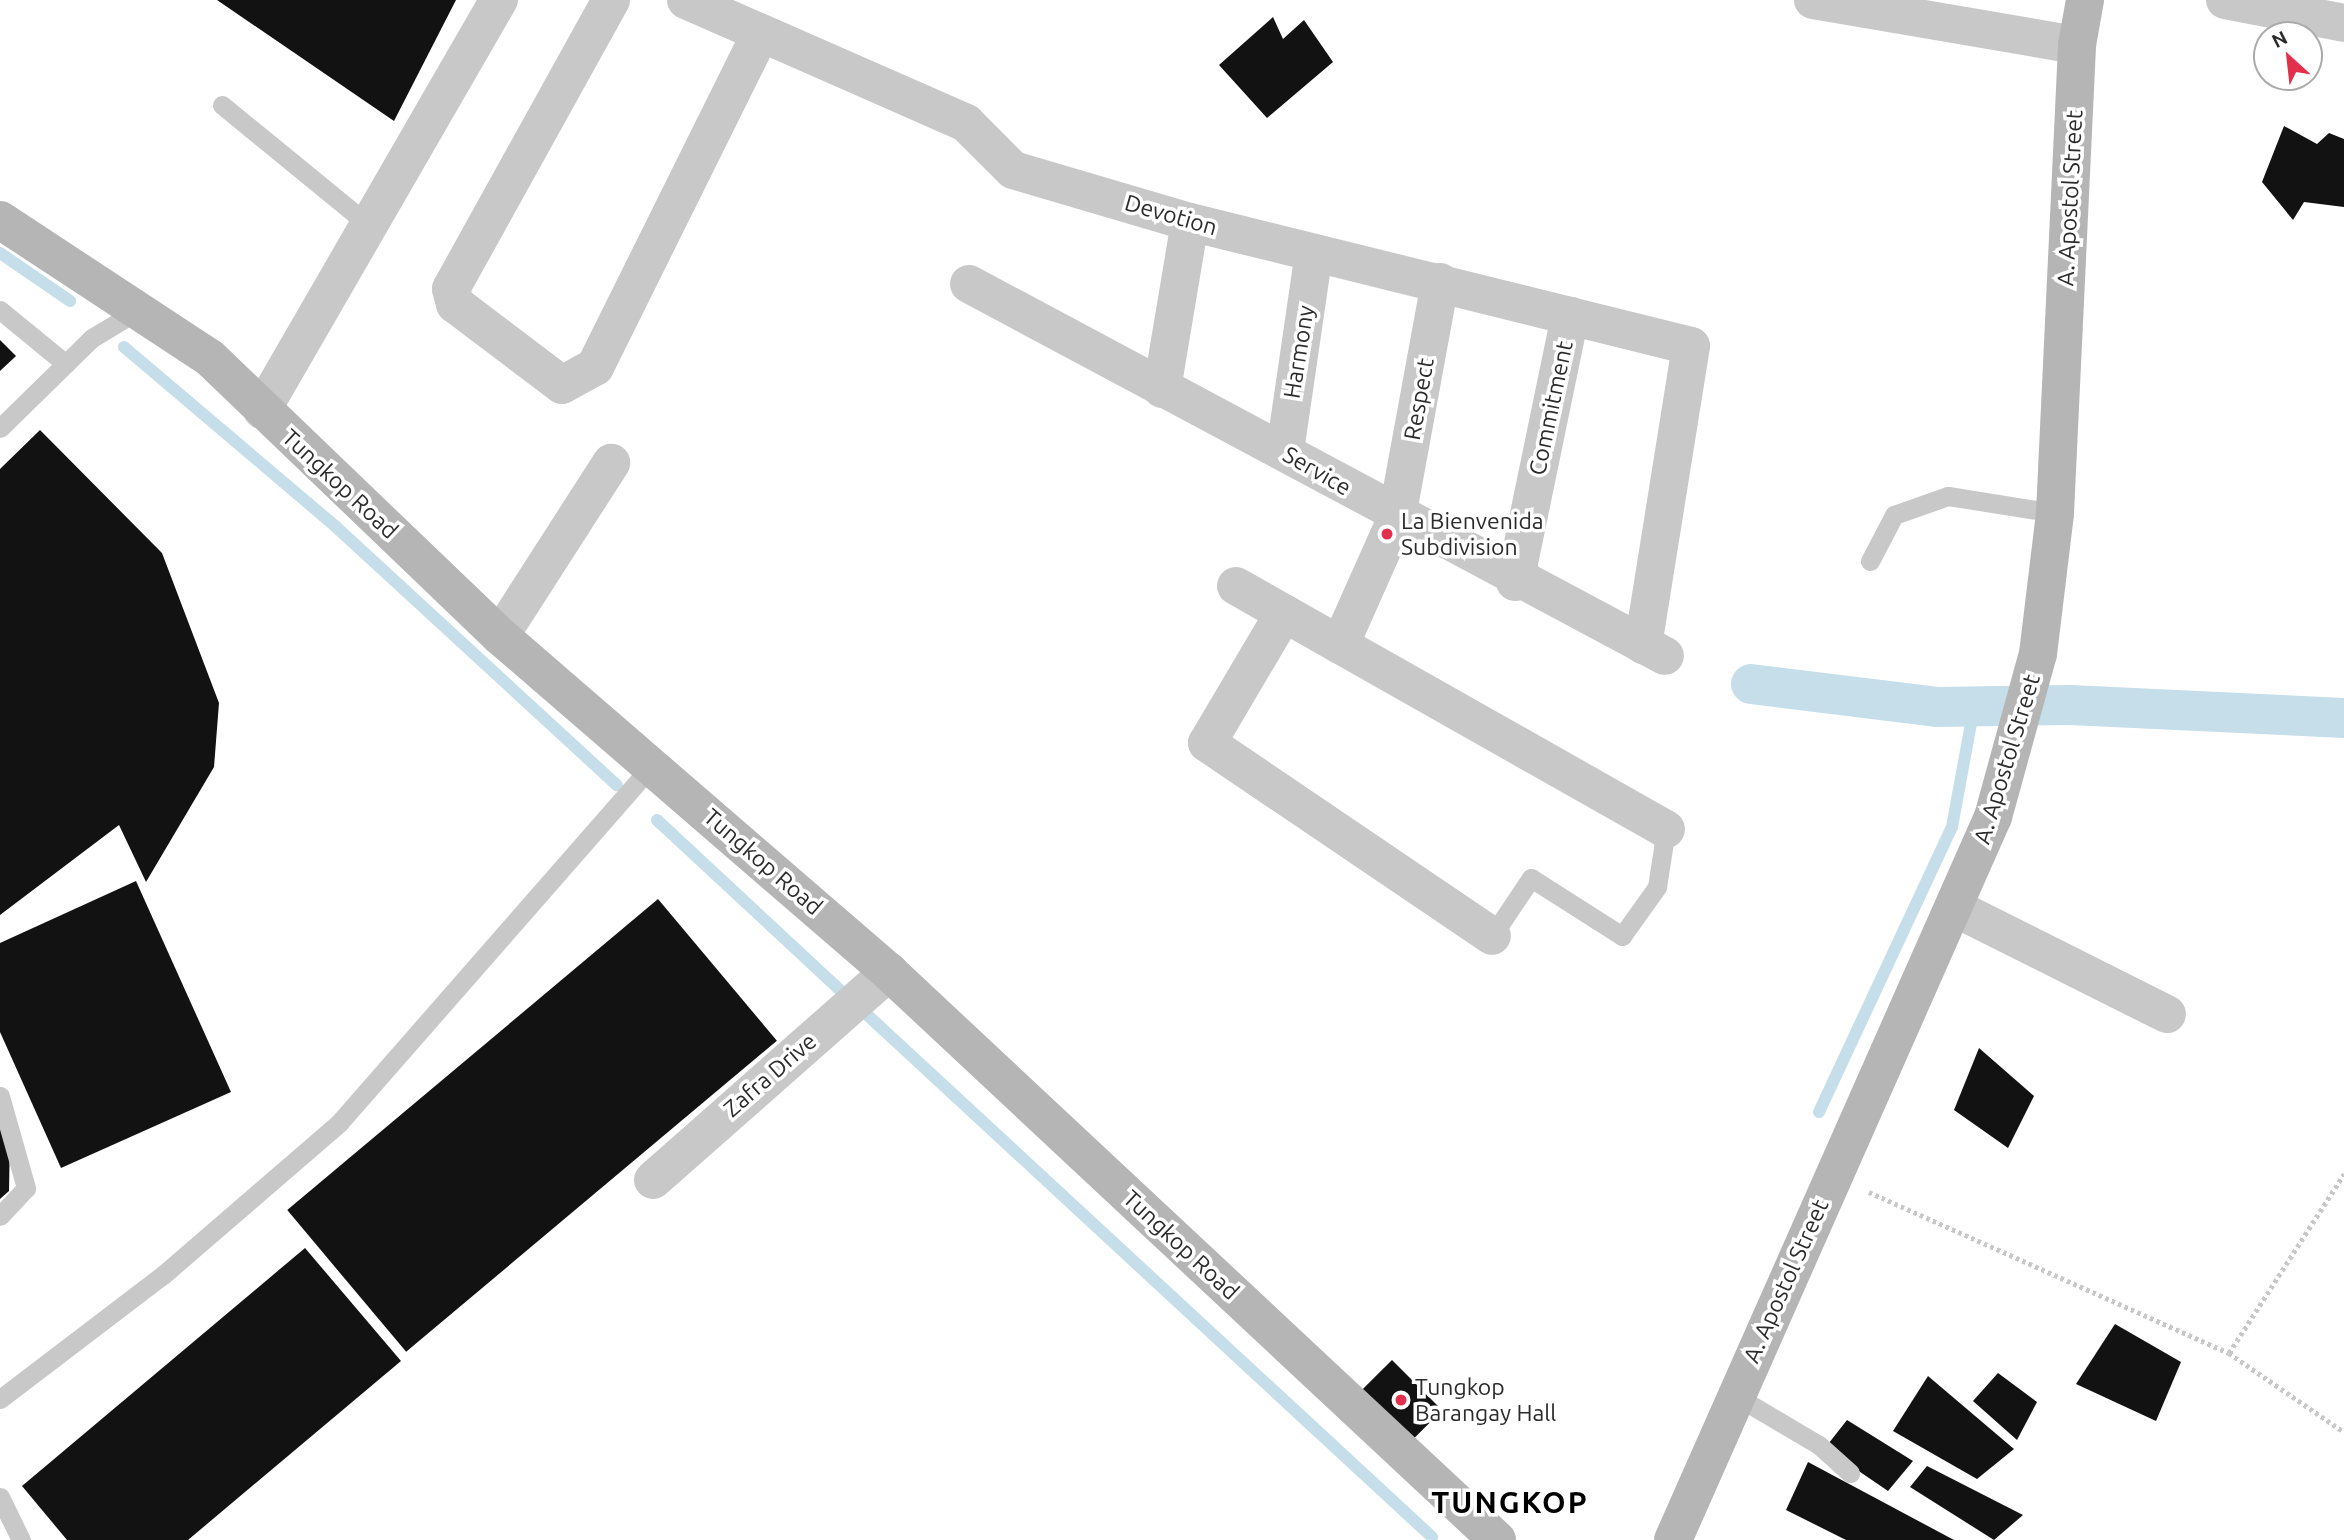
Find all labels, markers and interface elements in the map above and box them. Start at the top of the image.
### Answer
north arrow [2253,21,2323,91]
text: N [2268,26,2291,52]
street label: A. Apostol Street [2052,109,2088,287]
street label: Devotion [1122,189,1220,241]
street label: Harmony [1278,303,1320,401]
street label: Commitment [1523,338,1579,478]
street label: Respect [1398,356,1440,442]
street label: Tungkop Road [276,423,404,545]
street label: Service [1278,441,1356,501]
place label: La Bienvenida Subdivision [1401,507,1544,561]
marker: La Bienvenida Subdivision [1379,526,1395,542]
street label: A. Apostol Street [1968,671,2046,847]
street label: Tungkop Road [698,803,828,921]
street label: Zafra Drive [718,1027,822,1123]
street label: Tungkop Road [1117,1184,1245,1306]
street label: A. Apostol Street [1738,1195,1834,1367]
place label: Tungkop Barangay Hall [1415,1373,1556,1427]
marker: Tungkop Barangay Hall [1393,1392,1409,1408]
district label: TUNGKOP [1432,1484,1588,1520]

